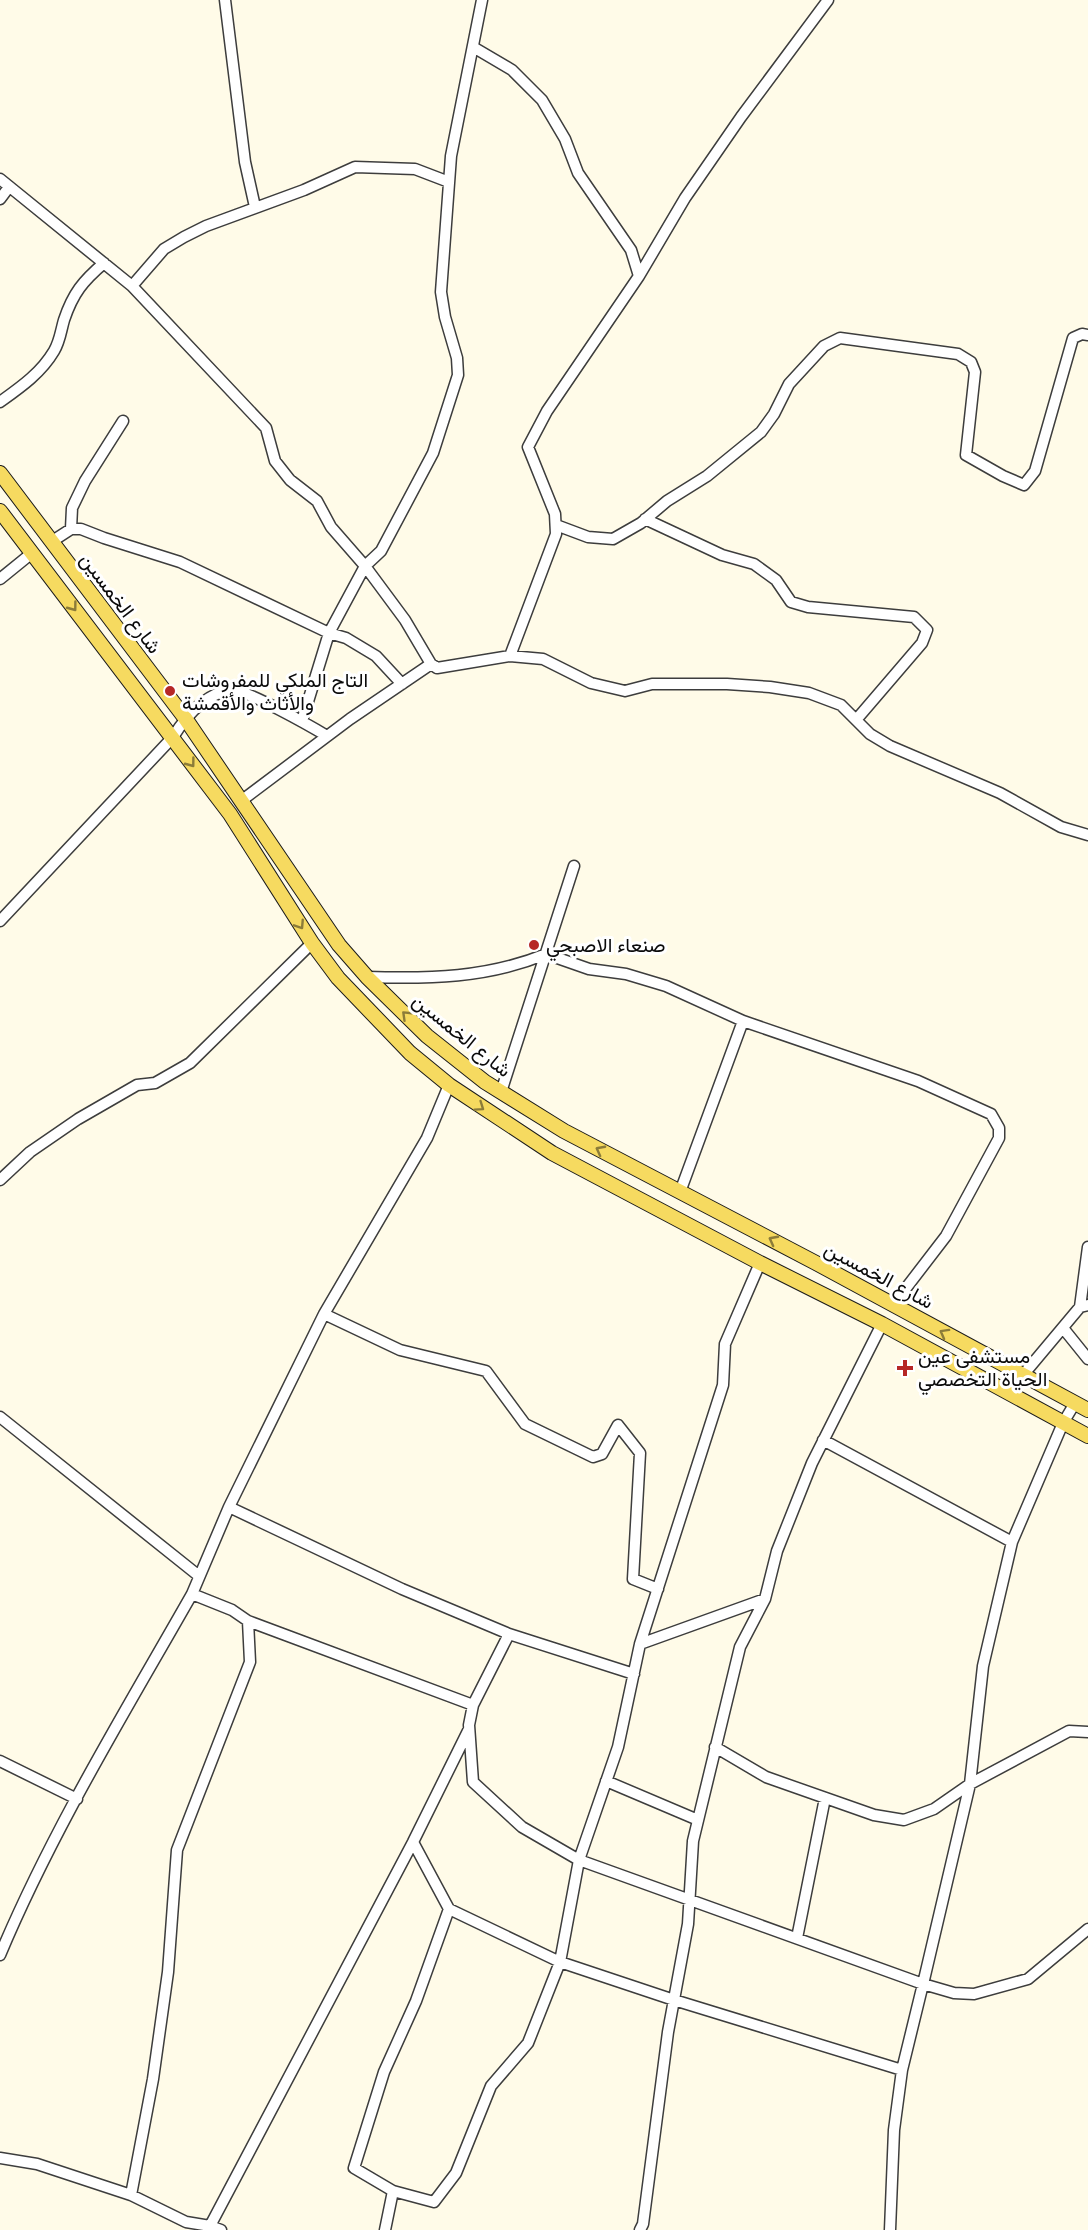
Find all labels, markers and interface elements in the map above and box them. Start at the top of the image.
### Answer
street label: شارع الخمسين [74,547,168,659]
one-way arrow [66,601,77,612]
place label: التاج الملكي للمفروشات والأثاث والأقمشة [182,666,368,716]
marker: التاج الملكي للمفروشات والأثاث والأقمشة [163,684,177,698]
one-way arrow [184,756,195,767]
one-way arrow [292,919,304,929]
place label: صنعاء الاصبحي [546,931,665,962]
marker: صنعاء الاصبحي [527,938,541,952]
street label: شارع الخمسين [407,986,517,1084]
one-way arrow [402,1012,413,1023]
one-way arrow [474,1100,485,1111]
one-way arrow [595,1146,606,1157]
street label: شارع الخمسين [820,1235,938,1315]
one-way arrow [768,1236,779,1247]
one-way arrow [940,1328,951,1340]
place label: مستشفى عين الحياة التخصصي [918,1342,1047,1396]
marker: مستشفى عين الحياة التخصصي [896,1359,914,1377]

